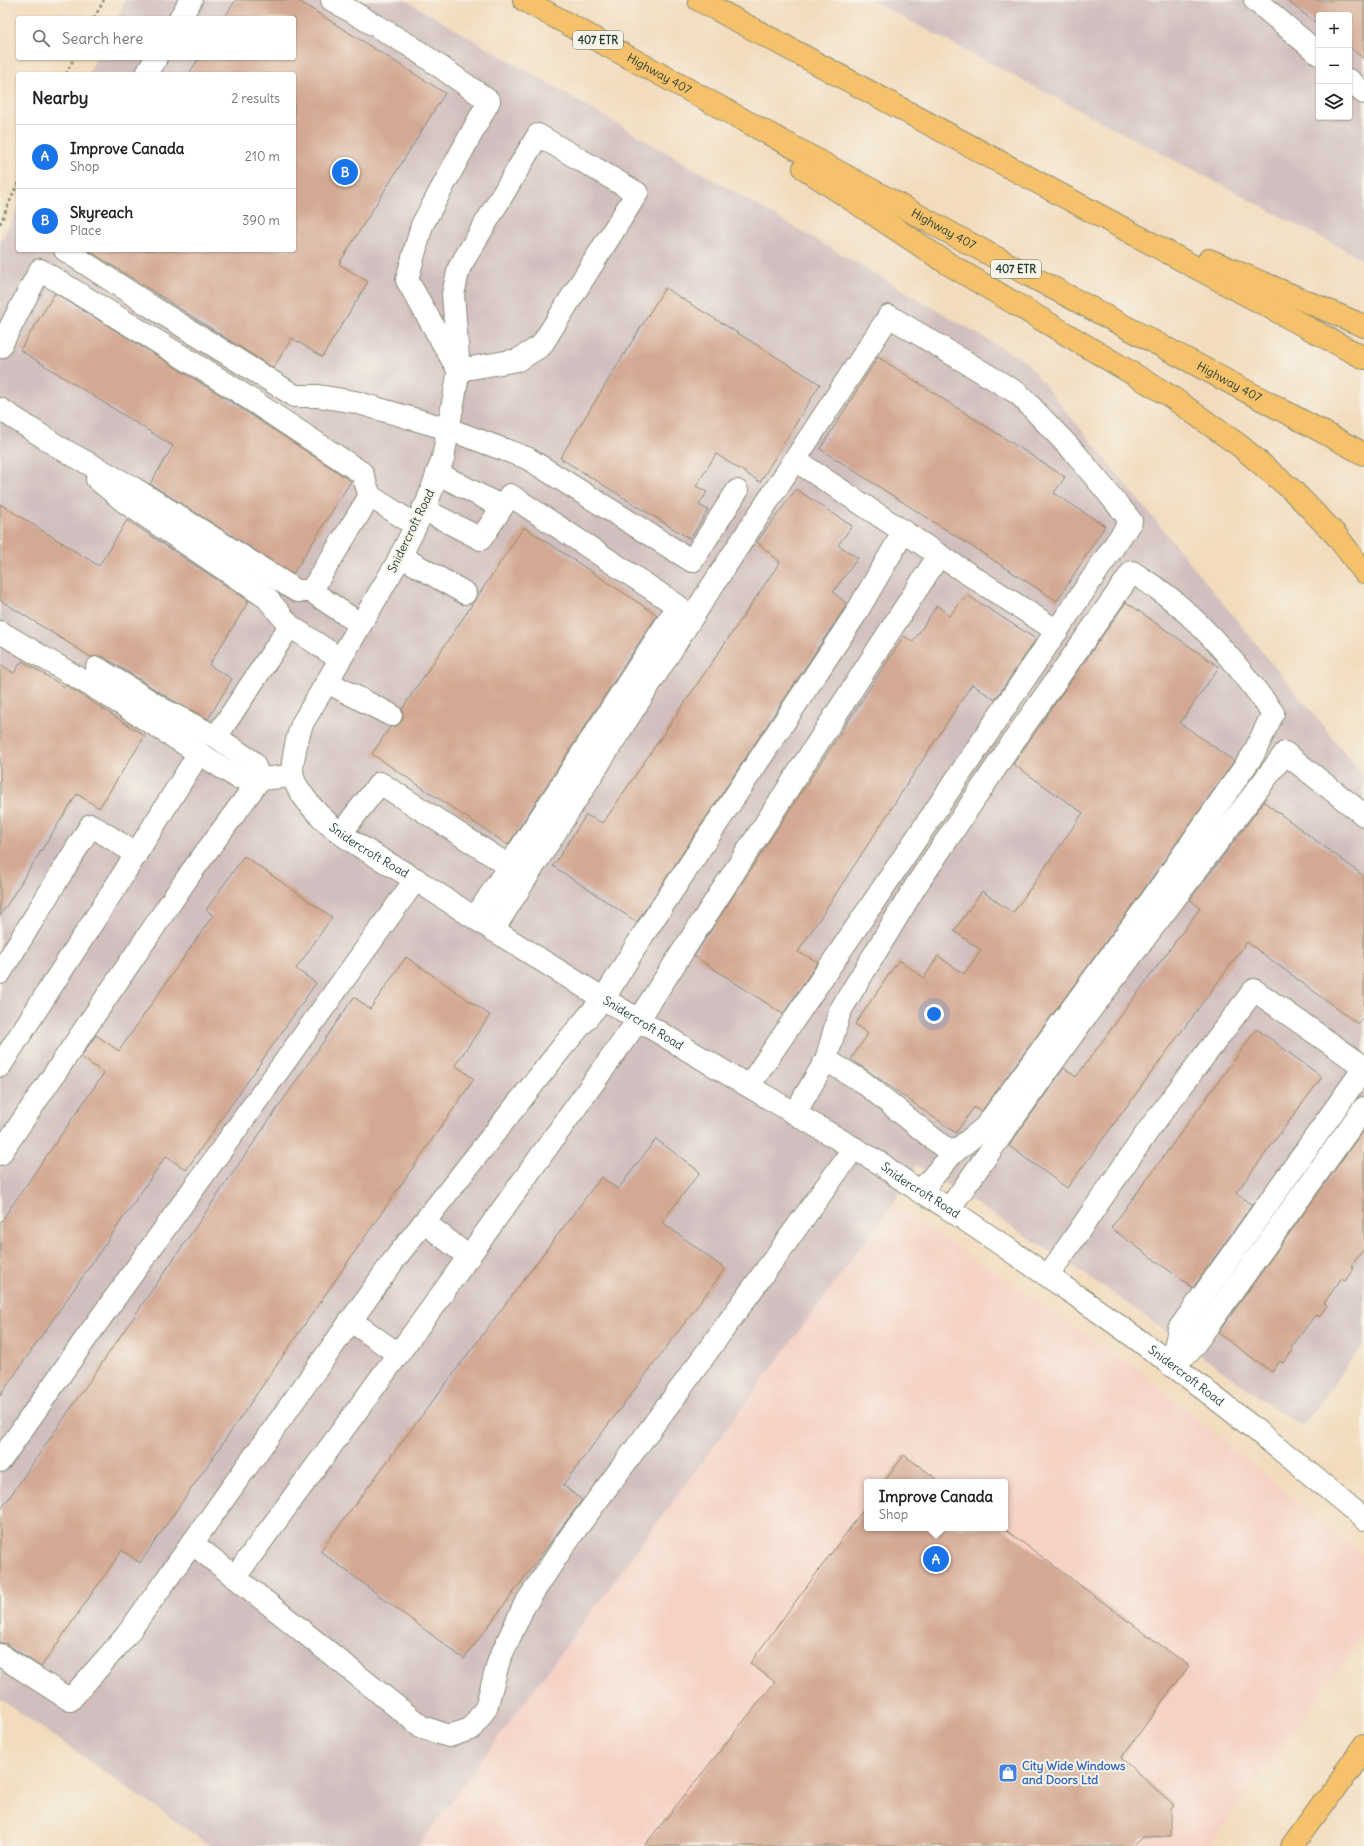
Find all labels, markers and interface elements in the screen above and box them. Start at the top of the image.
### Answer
map controls [1316,12,1352,120]
button: + [1316,12,1352,48]
search box [16,16,296,60]
icon: search [30,27,52,49]
text: Search here [62,29,143,48]
road number: 407 ETR [573,31,623,49]
button: − [1316,48,1352,84]
street label: Highway 407 [624,50,694,97]
button: layers [1316,84,1352,120]
text: Nearby [32,87,88,109]
text: 2 results [231,90,280,107]
text: Improve Canada [70,139,184,158]
text: A [41,148,49,165]
text: 210 m [245,148,280,165]
pin: B [332,157,358,187]
text: Shop [70,158,99,175]
text: Skyreach [70,203,133,222]
street label: Highway 407 [909,205,979,252]
text: B [41,212,49,229]
text: 390 m [242,212,280,229]
text: Place [70,222,101,239]
road number: 407 ETR [991,260,1041,278]
street label: Highway 407 [1194,358,1265,405]
street label: Snidercroft Road [384,487,437,575]
street label: Snidercroft Road [326,819,412,881]
street label: Snidercroft Road [601,992,686,1053]
your location [924,1004,944,1024]
street label: Snidercroft Road [878,1159,963,1221]
street label: Snidercroft Road [1146,1342,1227,1409]
popup [864,1479,1008,1531]
text: Improve Canada [879,1487,993,1506]
text: Shop [879,1506,908,1523]
pin: A [923,1544,949,1574]
place label: City Wide Windows and Doors Ltd [1022,1758,1126,1787]
shop icon: City Wide Windows and Doors Ltd [997,1762,1019,1784]

